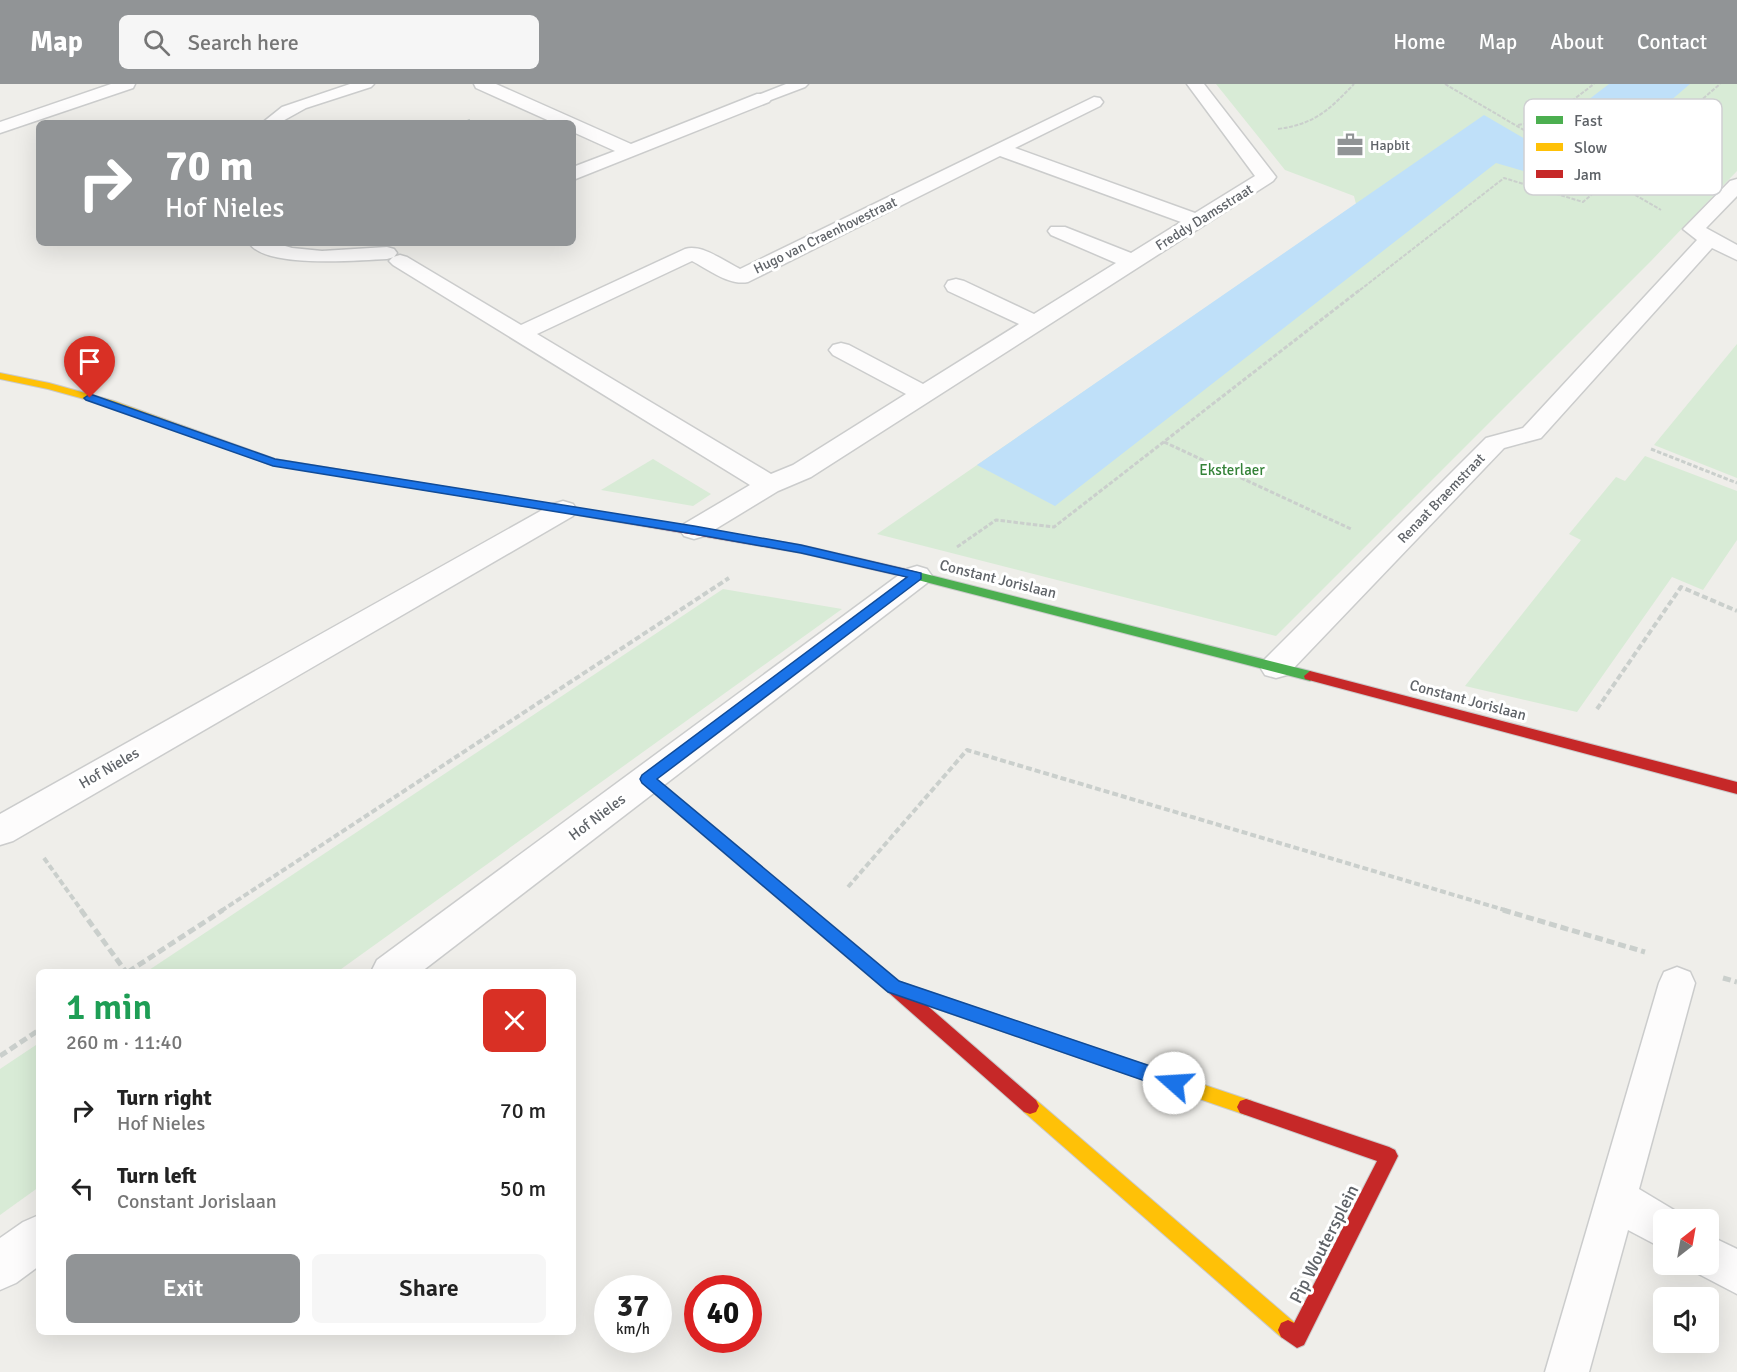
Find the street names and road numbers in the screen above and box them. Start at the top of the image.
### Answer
street label: Freddy Damsstraat [1152,181,1256,254]
street label: Hugo van Craenhovestraat [751,193,900,278]
street label: Renaat Braemstraat [1394,450,1489,547]
street label: Constant Jorislaan [938,556,1058,602]
street label: Constant Jorislaan [1408,676,1528,724]
street label: Hof Nieles [76,743,143,792]
street label: Hof Nieles [565,790,629,844]
street label: Pip Woutersplein [1285,1181,1363,1307]

